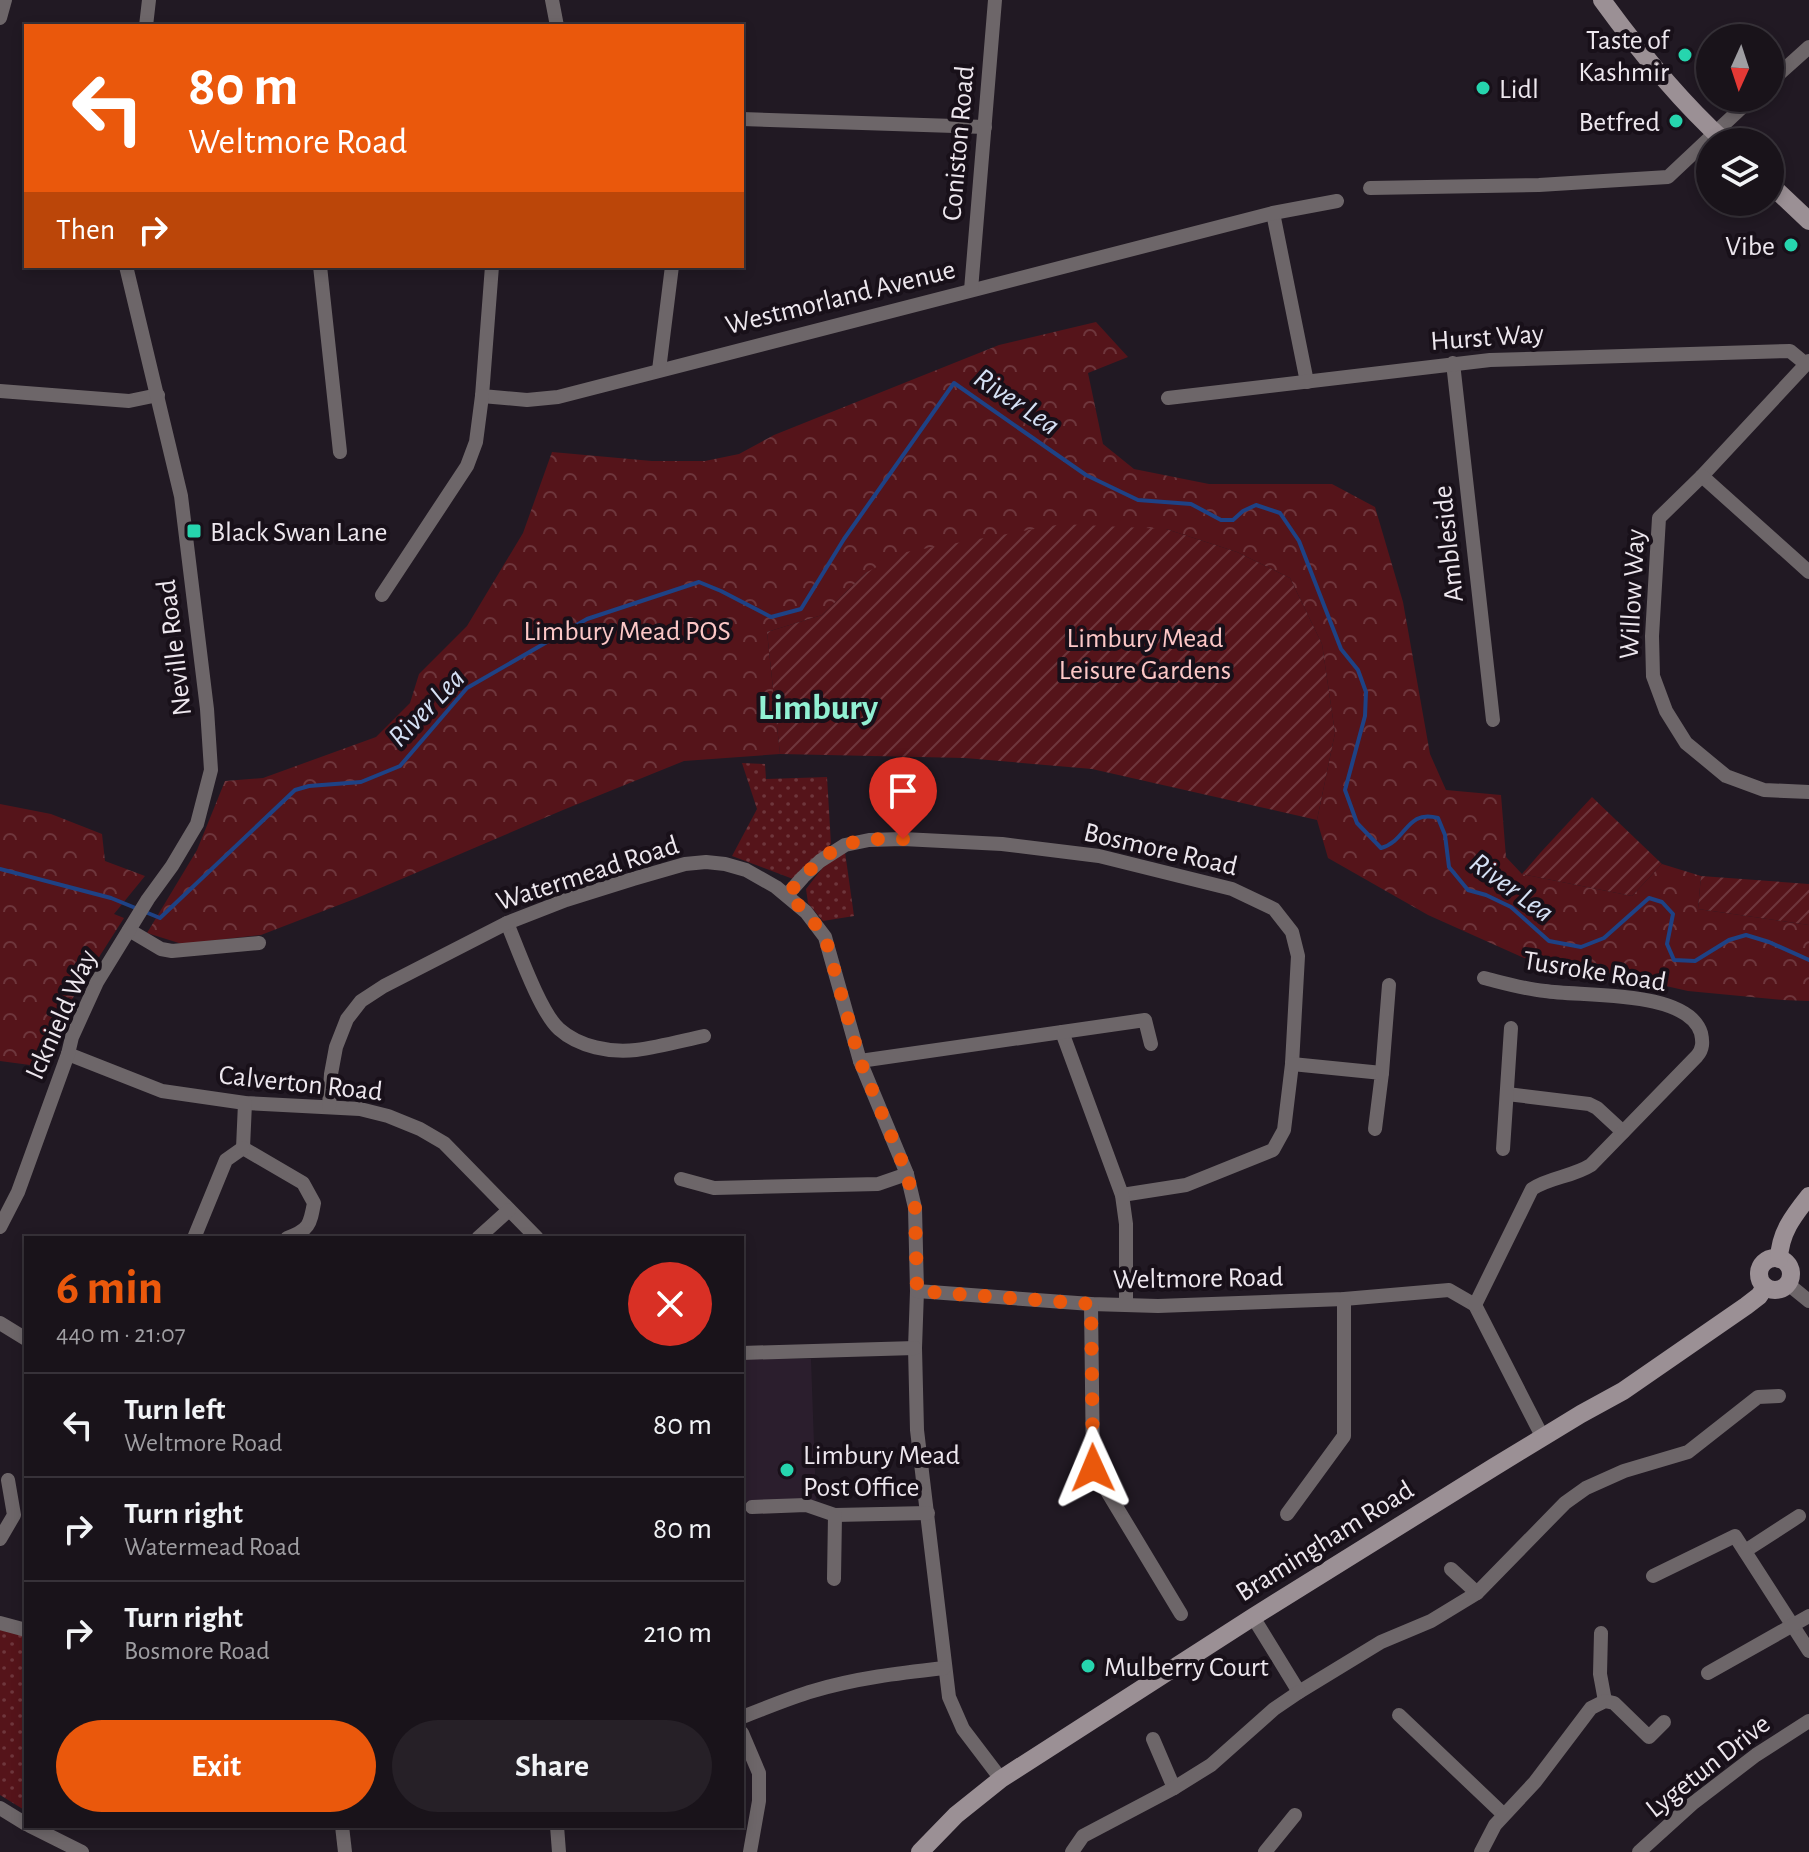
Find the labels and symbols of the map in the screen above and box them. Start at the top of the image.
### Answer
north arrow [1696,24,1784,112]
place label: Taste of Kashmir [1578,27,1671,87]
marker: Taste of Kashmir [1676,46,1694,64]
street label: Coniston Road [938,64,980,222]
place label: Lidl [1499,76,1539,104]
marker: Lidl [1474,79,1492,97]
place label: Betfred [1578,109,1660,137]
marker: Betfred [1667,112,1685,130]
place label: Vibe [1725,233,1775,261]
marker: Vibe [1782,236,1800,254]
street label: Westmorland Avenue [723,256,958,340]
street label: Hurst Way [1429,320,1545,356]
water label: River Lea [968,363,1065,441]
street label: Ambleside [1429,484,1469,603]
place label: Black Swan Lane [210,519,388,547]
marker: Black Swan Lane [185,522,203,540]
street label: Willow Way [1616,528,1650,660]
street label: Neville Road [153,578,197,718]
park label: Limbury Mead POS [523,618,731,646]
park label: Limbury Mead Leisure Gardens [1059,625,1231,685]
water label: River Lea [383,663,471,753]
district label: Limbury [758,690,879,726]
pin [869,757,937,839]
street label: Bosmore Road [1081,819,1240,881]
street label: Watermead Road [493,831,682,917]
water label: River Lea [1464,848,1559,928]
street label: Icknield Way [21,946,103,1084]
street label: Tusroke Road [1521,947,1668,997]
street label: Calverton Road [217,1061,384,1107]
street label: Weltmore Road [1112,1264,1284,1294]
position arrow [1051,1426,1135,1510]
place label: Limbury Mead Post Office [803,1442,960,1502]
marker: Limbury Mead Post Office [778,1461,796,1479]
street label: Bramingham Road [1231,1476,1419,1607]
place label: Mulberry Court [1104,1654,1269,1682]
marker: Mulberry Court [1079,1657,1097,1675]
street label: Lygetun Drive [1641,1710,1776,1824]

